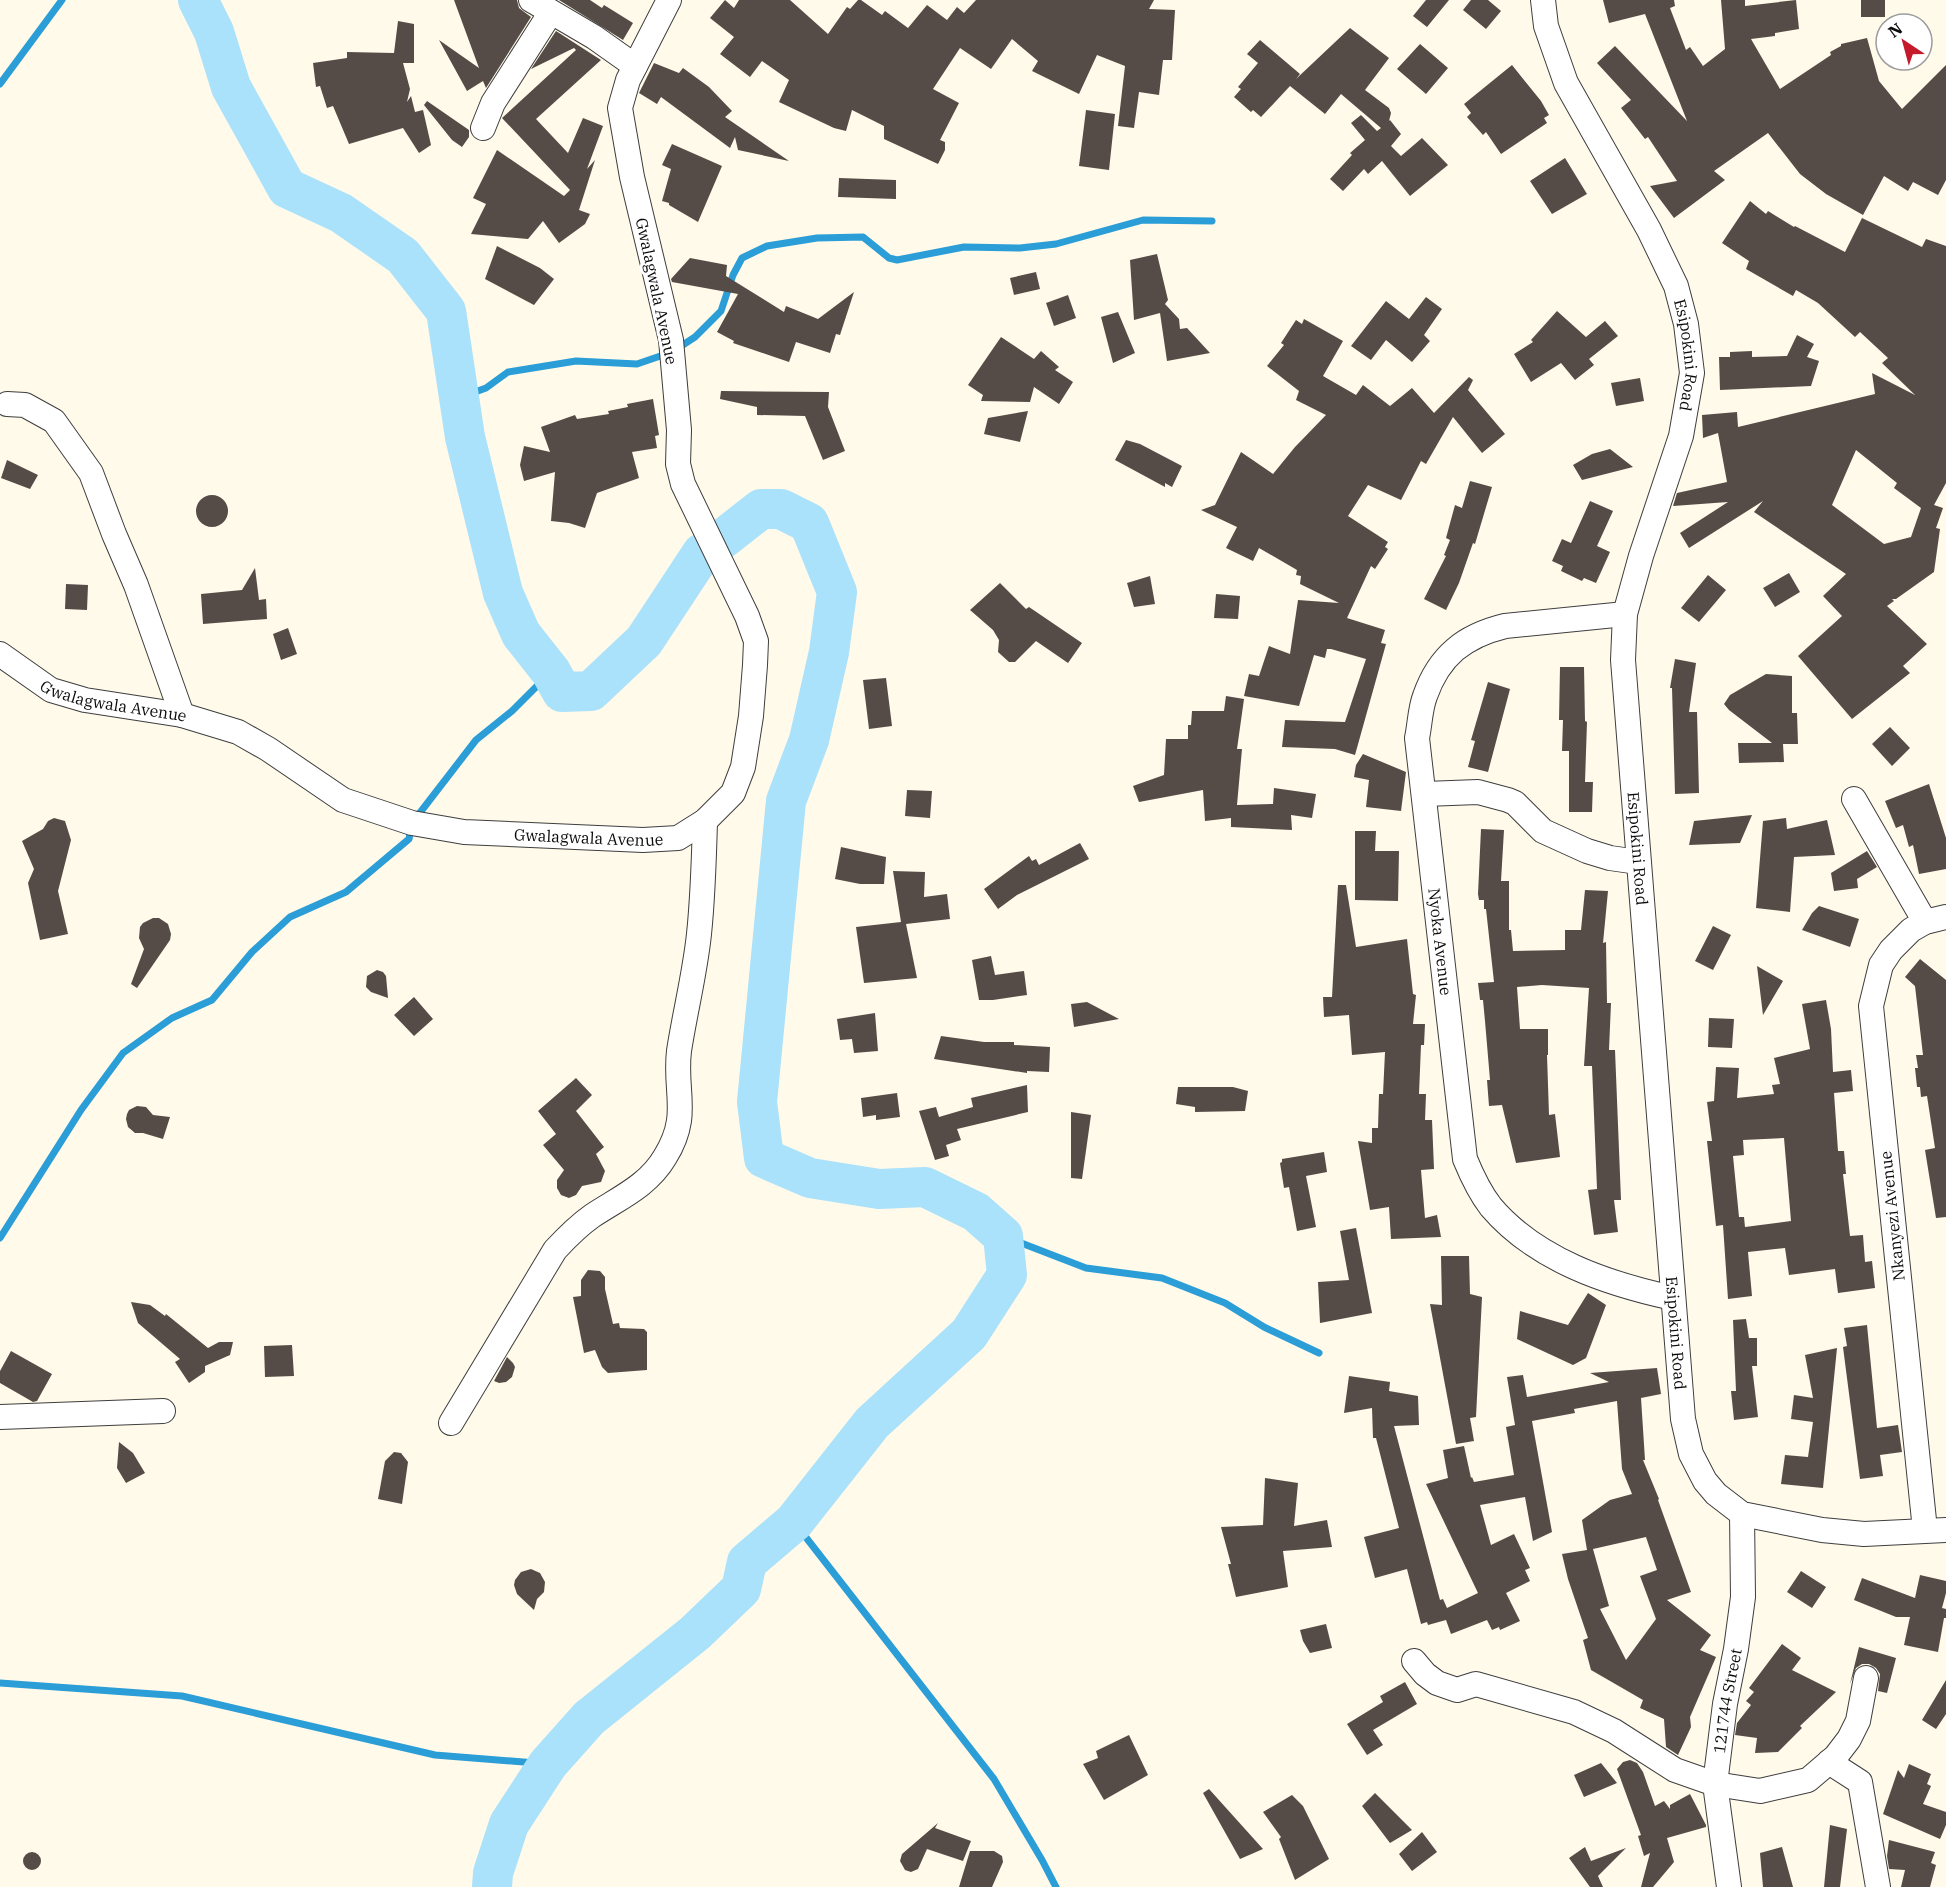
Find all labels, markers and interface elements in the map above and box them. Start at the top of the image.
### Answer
north arrow [1874,12,1934,72]
text: N [1884,18,1906,42]
street label: Gwalagwala Avenue [632,216,682,366]
street label: Esipokini Road [1670,297,1702,413]
street label: Gwalagwala Avenue [36,675,189,726]
street label: Esipokini Road [1623,791,1652,906]
street label: Gwalagwala Avenue [514,824,664,850]
street label: Nyoka Avenue [1424,887,1456,996]
street label: Nkanyezi Avenue [1875,1150,1909,1282]
street label: Esipokini Road [1662,1276,1691,1391]
street label: 121744 Street [1709,1646,1746,1755]

